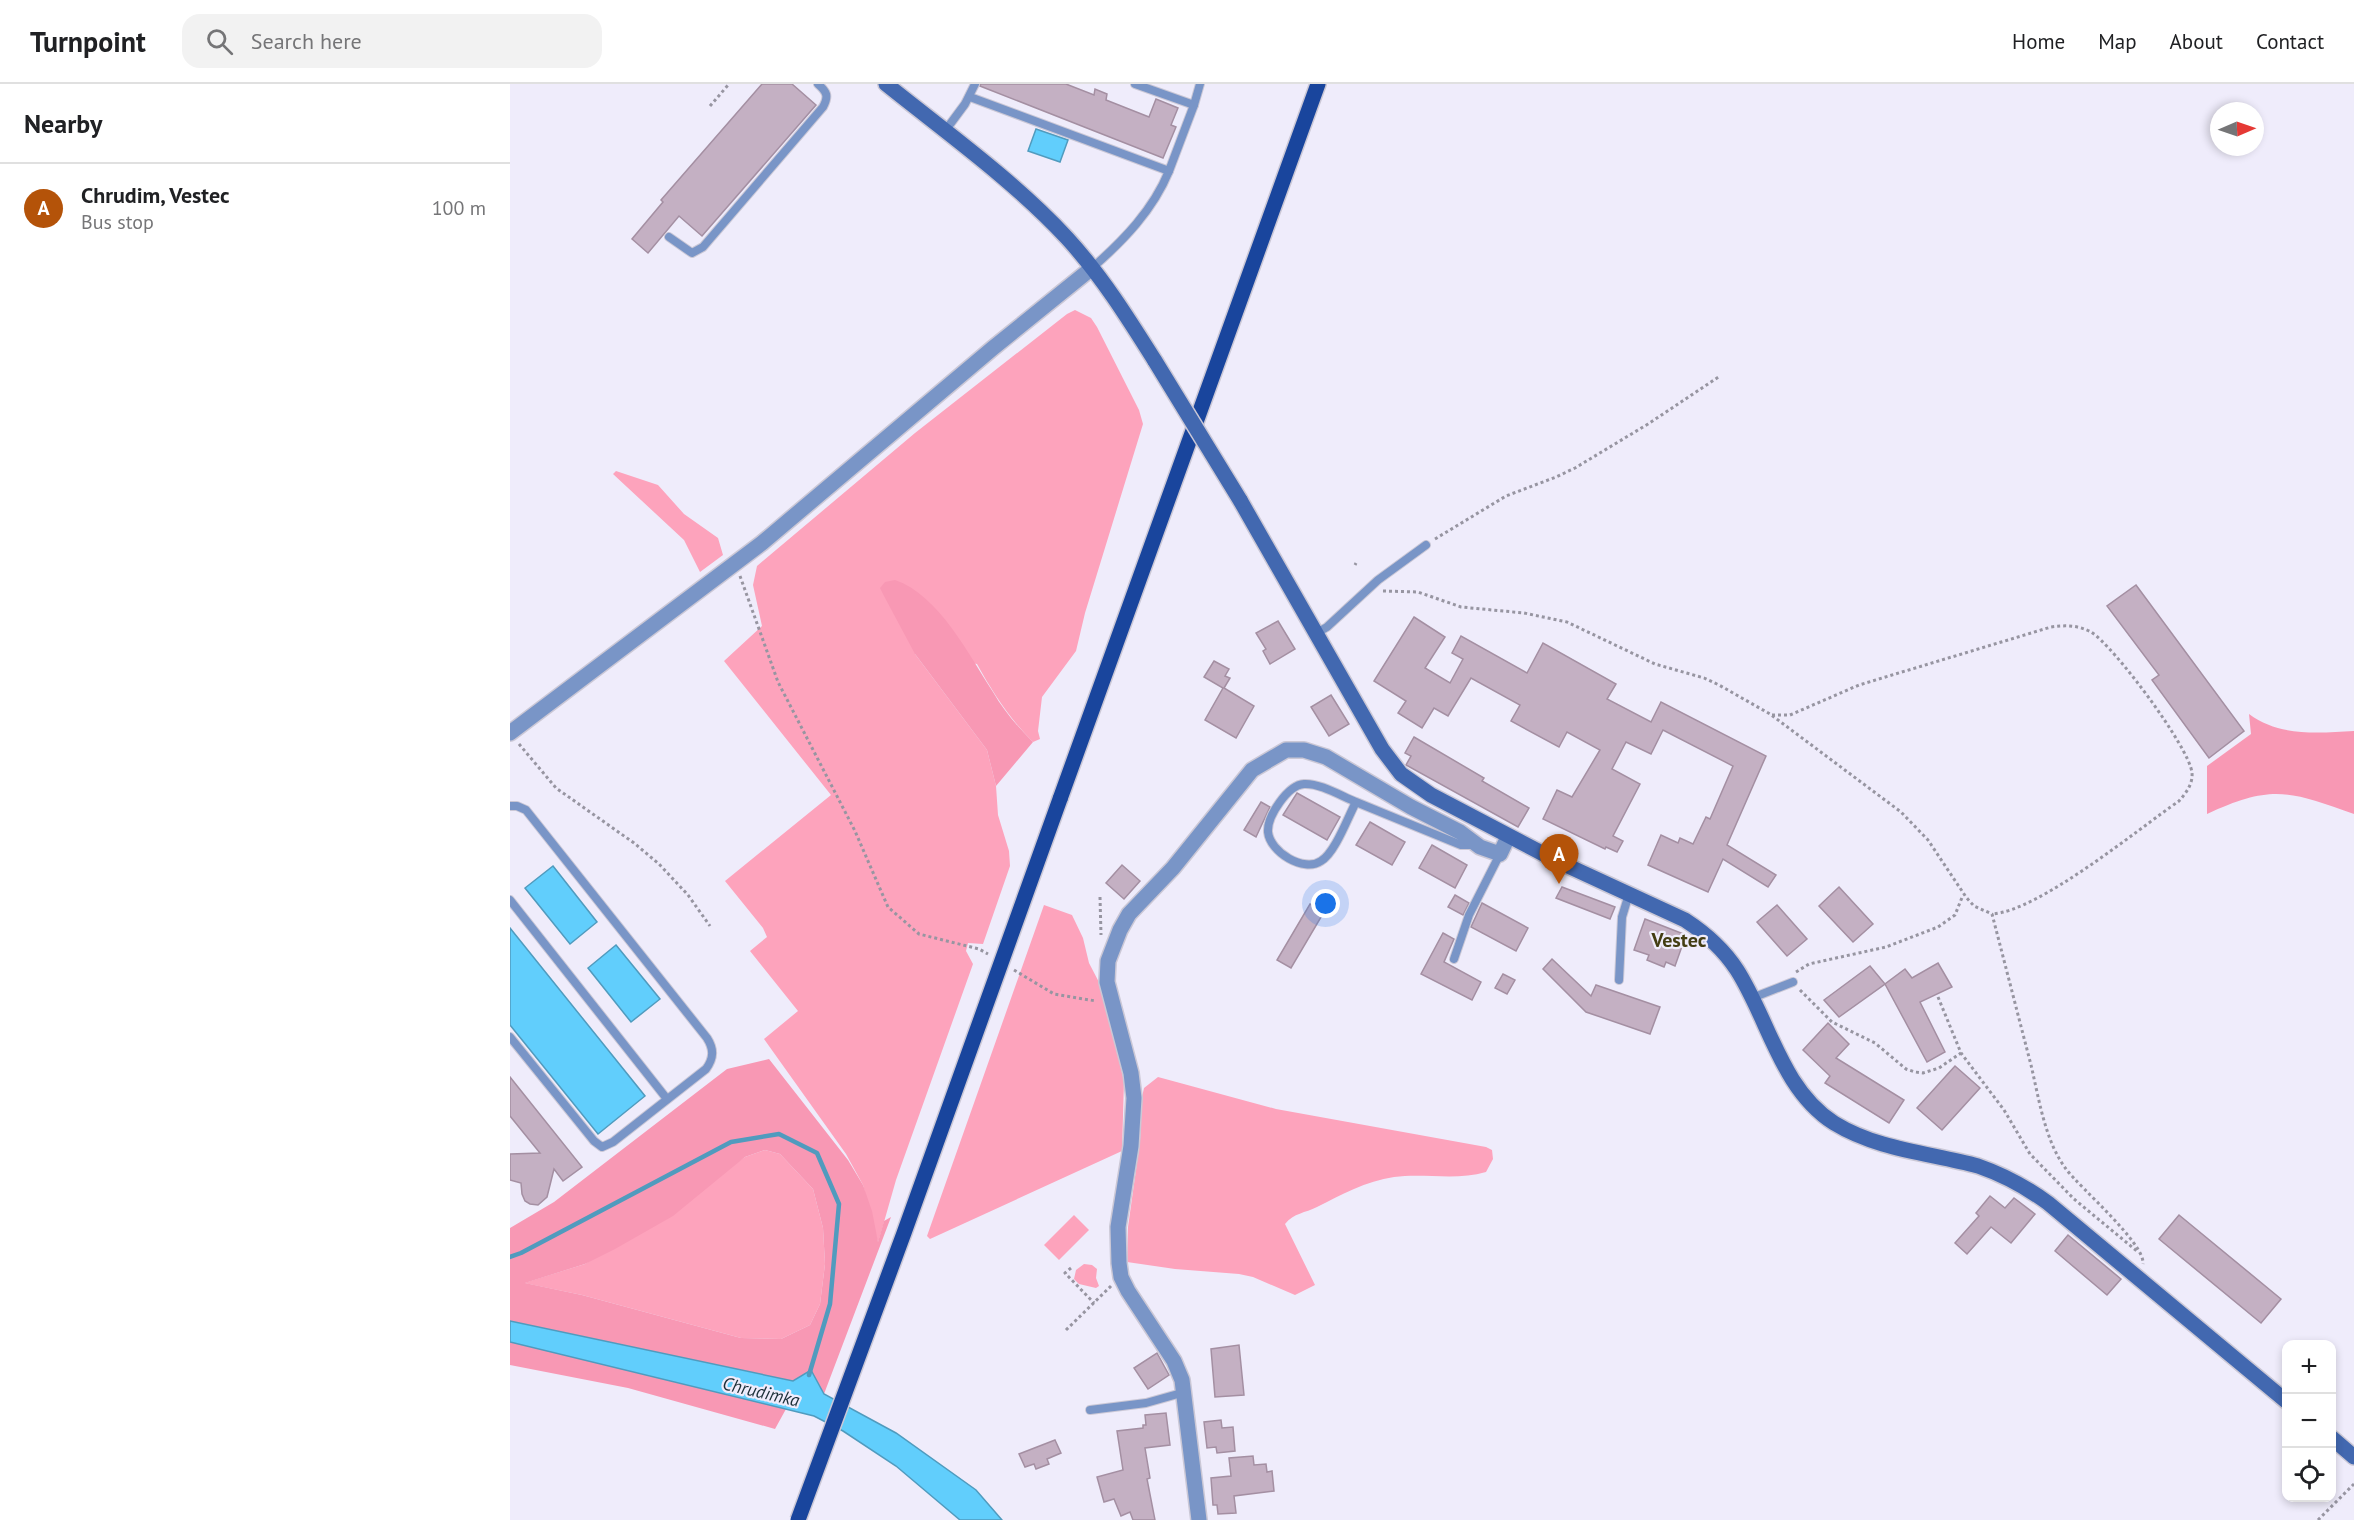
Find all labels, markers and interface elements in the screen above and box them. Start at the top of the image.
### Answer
search box [182,14,602,68]
text: Turnpoint [30,23,146,60]
icon: search [203,25,236,58]
text: Search here [251,27,362,55]
text: Home [2012,28,2065,55]
text: Map [2098,28,2137,55]
text: About [2170,28,2223,55]
text: Contact [2256,28,2324,55]
north arrow [2210,102,2264,156]
text: Nearby [24,107,102,140]
text: Chrudim, Vestec [81,181,230,209]
text: A [37,195,50,221]
text: 100 m [432,195,486,221]
text: Bus stop [81,209,154,235]
pin: A [1540,834,1578,884]
your location [1311,889,1340,918]
district label: Vestec [1651,927,1707,953]
map controls [2282,1340,2336,1502]
button: + [2282,1340,2336,1394]
water label: Chrudimka [720,1371,802,1412]
button: − [2282,1394,2336,1448]
button: locate [2282,1448,2336,1502]

